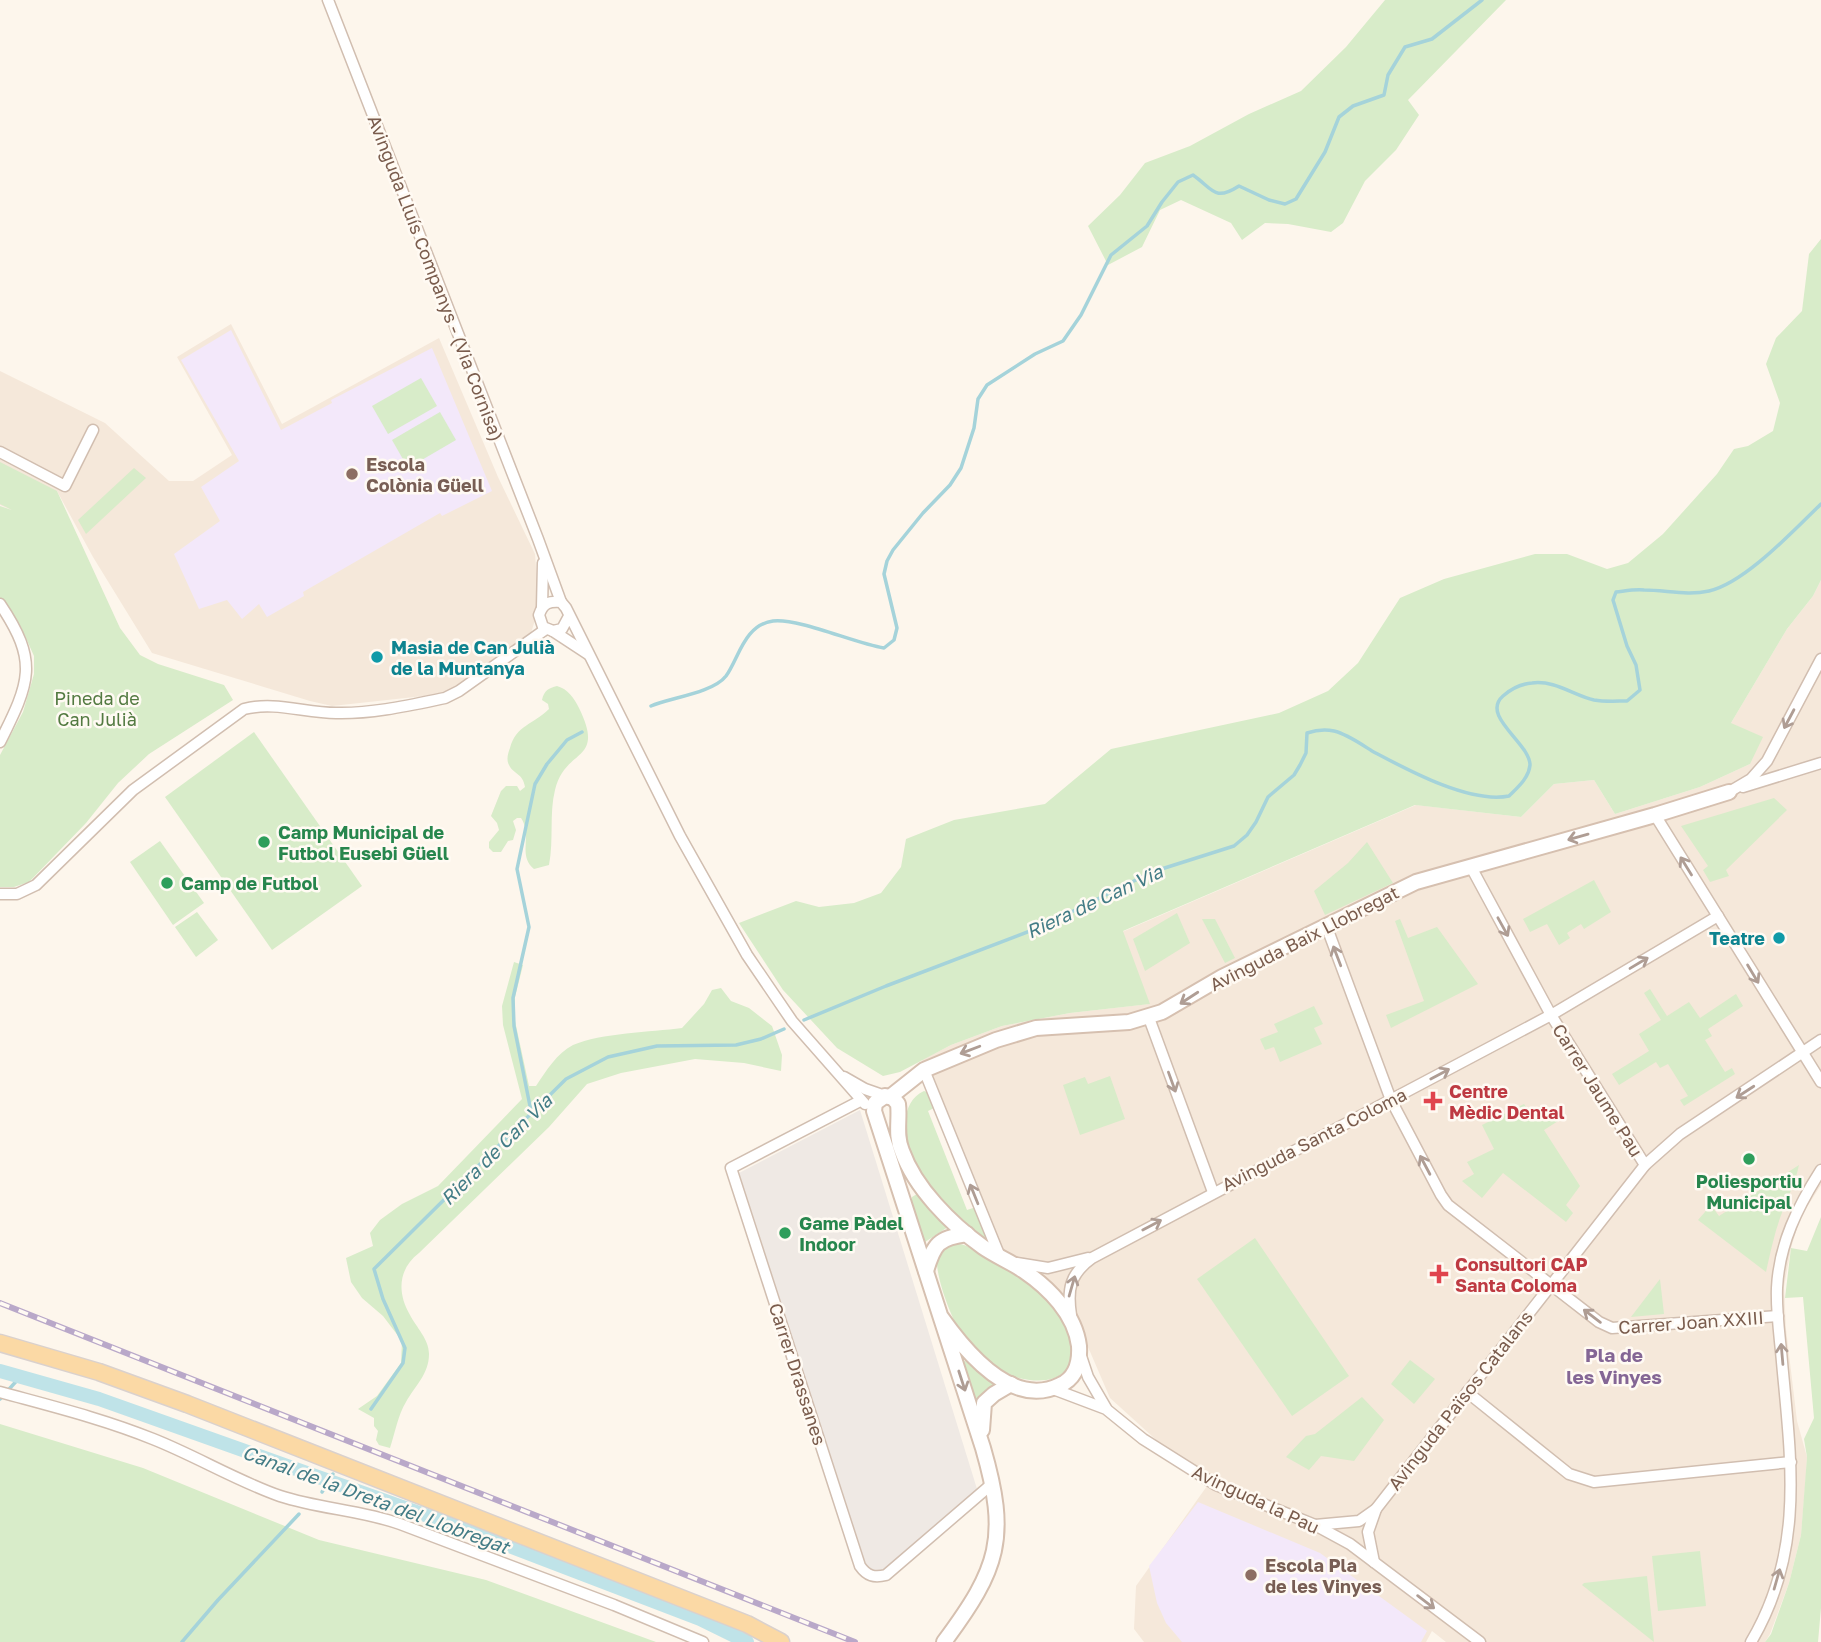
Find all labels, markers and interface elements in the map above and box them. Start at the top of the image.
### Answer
street label: Avinguda Lluís Companys - (Via Cornisa) [363,112,509,444]
place label: Escola Colònia Güell [366,453,484,496]
marker: Escola Colònia Güell [344,466,360,482]
place label: Masia de Can Julià de la Muntanya [391,636,555,679]
marker: Masia de Can Julià de la Muntanya [369,649,385,665]
park label: Pineda de Can Julià [54,687,140,730]
one-way arrow [1782,708,1795,729]
place label: Camp Municipal de Futbol Eusebi Güell [278,821,449,864]
one-way arrow [1567,832,1589,845]
marker: Camp Municipal de Futbol Eusebi Güell [256,834,272,850]
one-way arrow [1679,856,1693,876]
water label: Riera de Can Via [1022,859,1167,943]
place label: Camp de Futbol [181,872,318,894]
marker: Camp de Futbol [159,875,175,891]
street label: Avinguda Baix Llobregat [1206,881,1402,995]
one-way arrow [1496,916,1510,936]
place label: Teatre [1709,927,1765,949]
marker: Teatre [1771,930,1787,946]
one-way arrow [1330,945,1342,967]
one-way arrow [1628,956,1648,970]
one-way arrow [1747,964,1761,984]
one-way arrow [1179,991,1199,1005]
street label: Carrer Jaume Pau [1548,1019,1648,1161]
one-way arrow [960,1044,981,1057]
one-way arrow [1429,1067,1450,1080]
one-way arrow [1167,1070,1180,1092]
place label: Centre Mèdic Dental [1449,1080,1565,1123]
street label: Avinguda Santa Coloma [1218,1083,1410,1195]
one-way arrow [1736,1084,1755,1099]
water label: Riera de Can Via [436,1088,557,1209]
marker: Centre Mèdic Dental [1423,1091,1443,1111]
marker: Poliesportiu Municipal [1741,1151,1757,1167]
one-way arrow [1418,1155,1432,1176]
place label: Poliesportiu Municipal [1696,1170,1802,1213]
one-way arrow [967,1183,980,1205]
place label: Game Pàdel Indoor [799,1212,904,1255]
one-way arrow [1141,1218,1162,1231]
marker: Game Pàdel Indoor [777,1225,793,1241]
place label: Consultori CAP Santa Coloma [1455,1253,1588,1296]
marker: Consultori CAP Santa Coloma [1429,1264,1449,1284]
one-way arrow [1066,1275,1079,1297]
street label: Carrer Drassanes [765,1300,831,1448]
street label: Avinguda Països Catalans [1383,1306,1537,1494]
street label: Carrer Joan XXIII [1618,1306,1764,1338]
one-way arrow [1583,1308,1601,1323]
district label: Pla de les Vinyes [1566,1343,1662,1388]
one-way arrow [1775,1343,1788,1366]
one-way arrow [957,1370,969,1392]
water label: Canal de la Dreta del Llobregat [240,1440,515,1559]
street label: Avinguda la Pau [1189,1460,1323,1538]
place label: Escola Pla de les Vinyes [1265,1554,1382,1597]
marker: Escola Pla de les Vinyes [1243,1567,1259,1583]
one-way arrow [1772,1568,1785,1590]
one-way arrow [1417,1594,1436,1609]

